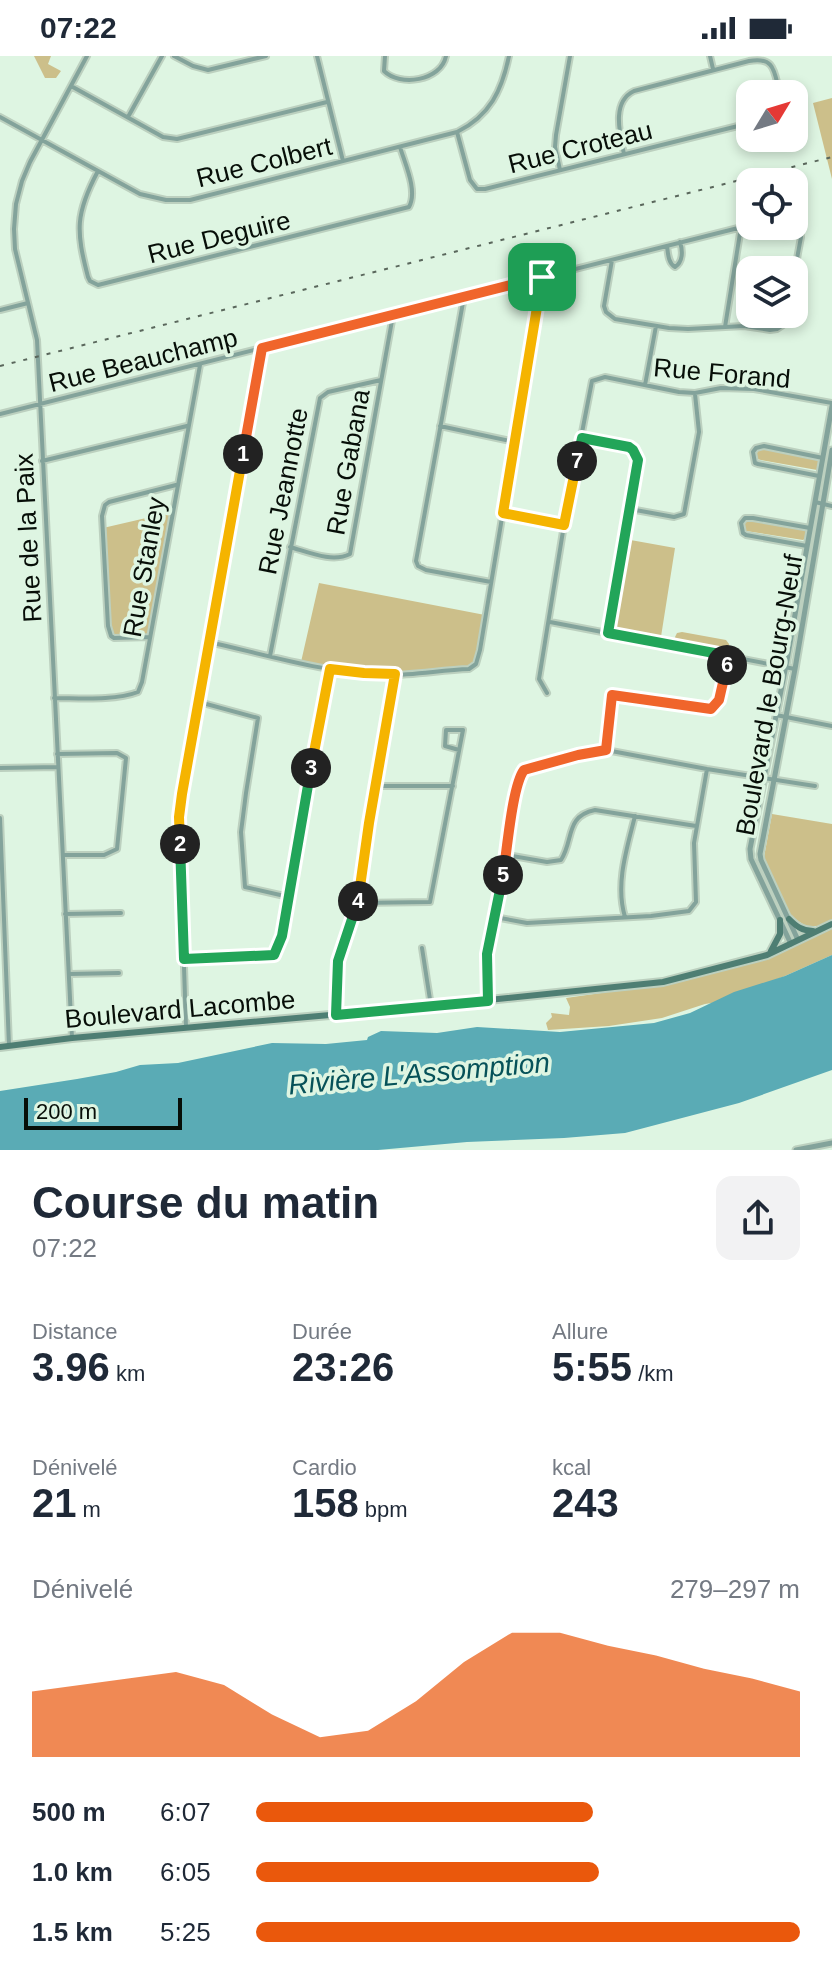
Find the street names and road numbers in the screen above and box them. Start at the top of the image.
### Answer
street label: Rue Croteau [505,115,655,179]
street label: Rue Colbert [193,130,336,193]
street label: Rue Deguire [145,205,293,269]
street label: Rue Beauchamp [45,322,241,398]
street label: Rue Forand [652,352,792,394]
street label: Rue Gabana [320,386,376,537]
street label: Rue Jeannotte [252,405,314,577]
street label: Rue de la Paix [9,453,47,623]
street label: Rue Stanley [117,495,171,639]
street label: Boulevard le Bourg-Neuf [730,551,809,838]
street label: Boulevard Lacombe [63,984,297,1034]

